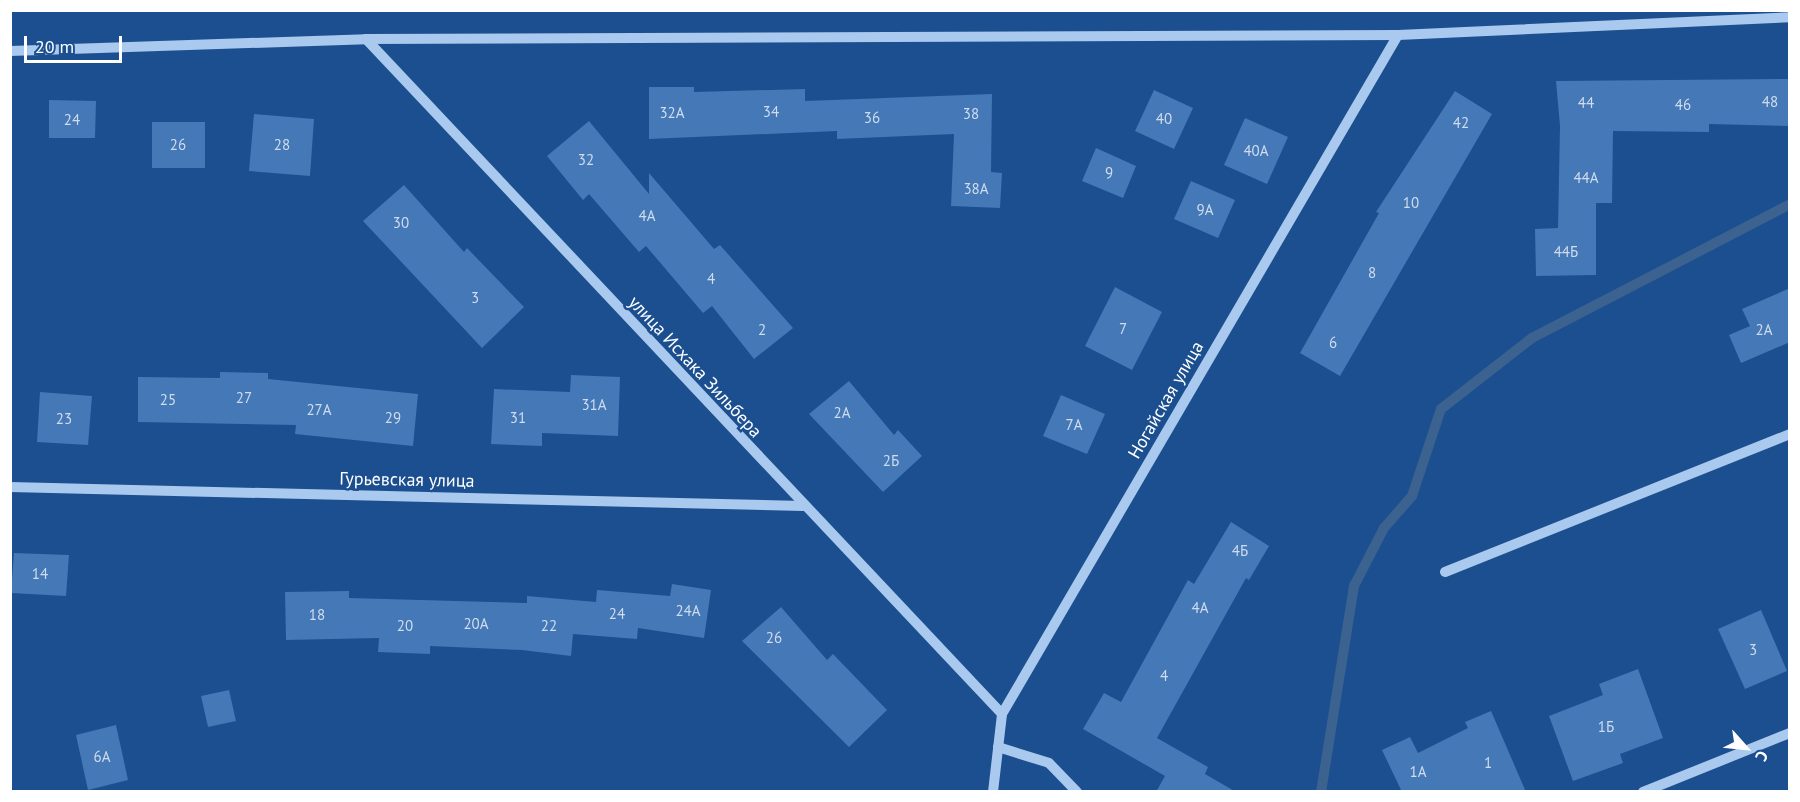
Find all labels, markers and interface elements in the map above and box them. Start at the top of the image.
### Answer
scale bar [27,24,124,62]
text: 20 m [35,35,74,58]
house number: 48 [1762,93,1778,111]
house number: 44 [1578,94,1594,112]
house number: 46 [1675,96,1691,114]
house number: 34 [763,103,779,121]
house number: 32А [659,104,685,122]
house number: 38 [963,105,979,123]
house number: 36 [864,109,880,127]
house number: 40 [1156,110,1172,128]
house number: 24 [64,111,80,129]
house number: 42 [1453,114,1469,132]
house number: 26 [170,136,186,154]
house number: 28 [274,136,290,154]
house number: 40А [1243,142,1269,160]
house number: 32 [578,151,594,169]
house number: 9 [1105,164,1113,182]
house number: 44А [1573,169,1599,187]
house number: 38А [963,180,989,198]
house number: 10 [1403,194,1419,212]
house number: 9А [1197,201,1213,219]
house number: 4A [639,207,655,225]
house number: 30 [393,214,409,232]
house number: 44Б [1554,243,1578,261]
house number: 8 [1368,264,1376,282]
house number: 4 [707,270,715,288]
house number: 3 [471,289,479,307]
street label: улица Исхака Зильбера [624,292,766,442]
house number: 7 [1119,320,1127,338]
house number: 2 [758,321,766,339]
house number: 2А [1756,321,1772,339]
house number: 6 [1329,334,1337,352]
street label: Ногайская улица [1124,337,1208,463]
house number: 27 [236,389,252,407]
house number: 25 [160,391,176,409]
house number: 31А [581,396,607,414]
house number: 27А [306,401,332,419]
house number: 2А [834,404,850,422]
house number: 29 [385,409,401,427]
house number: 31 [510,409,526,427]
house number: 23 [56,410,72,428]
house number: 7А [1066,416,1082,434]
house number: 2Б [883,452,899,470]
street label: Гурьевская улица [339,468,475,492]
house number: 4Б [1232,542,1248,560]
house number: 14 [32,565,48,583]
house number: 4А [1192,599,1208,617]
house number: 24А [675,602,701,620]
house number: 24 [609,605,625,623]
house number: 18 [309,606,325,624]
house number: 20А [463,615,489,633]
house number: 20 [397,617,413,635]
house number: 22 [541,617,557,635]
house number: 26 [766,629,782,647]
house number: 3 [1749,641,1757,659]
house number: 4 [1160,667,1168,685]
house number: 1Б [1598,718,1614,736]
north arrow [1716,718,1776,778]
house number: 6А [94,748,110,766]
text: С [1751,748,1773,765]
house number: 1 [1484,754,1492,772]
house number: 1А [1410,763,1426,781]

